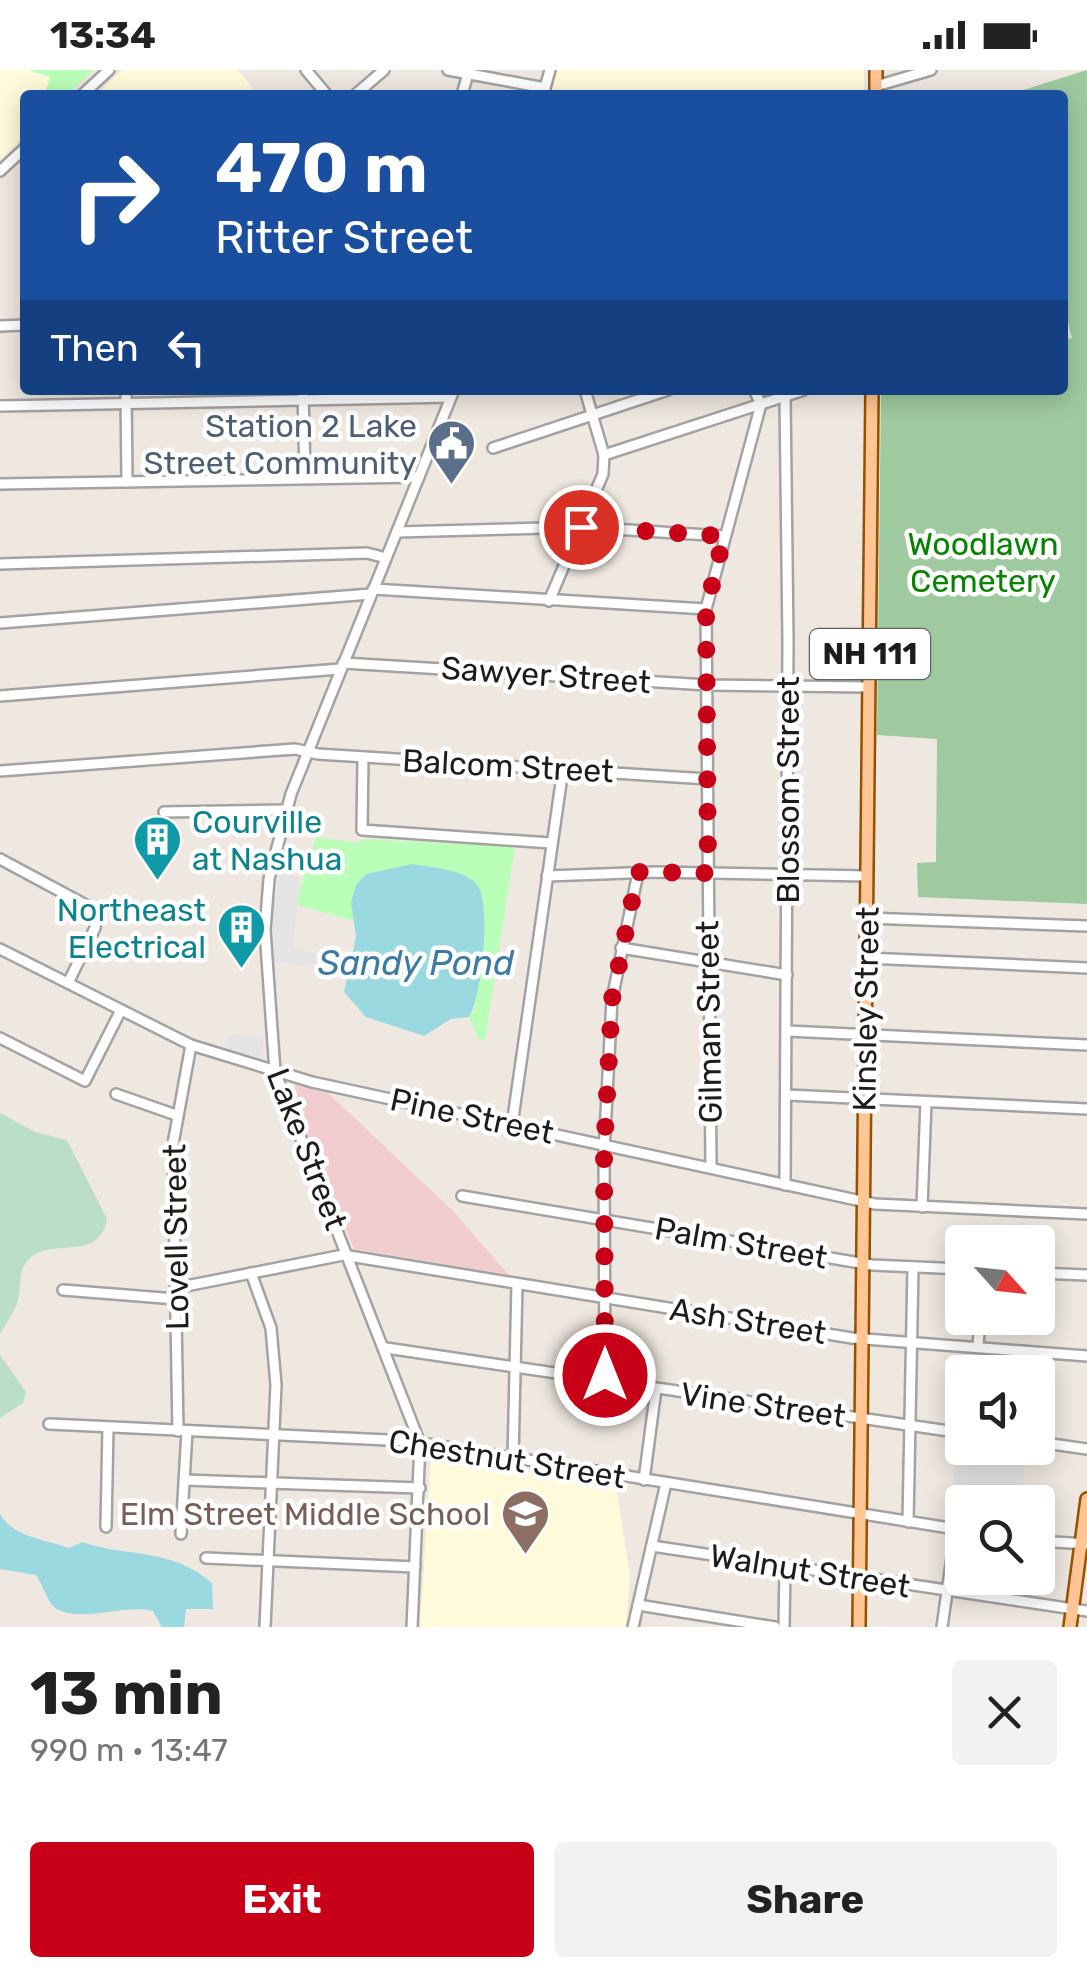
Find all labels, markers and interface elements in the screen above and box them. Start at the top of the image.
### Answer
text: 13:34 [50,12,156,58]
text: 470 m [215,127,428,210]
icon: right [50,130,180,260]
text: Ritter Street [215,211,473,264]
icon: left [159,320,214,375]
text: Then [50,325,139,371]
place label: Station 2 Lake Street Community [143,407,417,482]
public building icon: Station 2 Lake Street Community [426,418,478,486]
pin [539,485,624,570]
icon: arrive [554,500,609,555]
park label: Woodlawn Cemetery [907,525,1059,600]
road number: NH 111 [810,629,930,679]
street label: Sawyer Street [440,649,652,701]
street label: Blossom Street [769,676,807,904]
street label: Balcom Street [401,741,615,791]
place label: Courville at Nashua [192,803,343,878]
building icon: Courville at Nashua [131,814,183,882]
place label: Northeast Electrical [57,891,206,966]
building icon: Northeast Electrical [215,902,267,970]
street label: Kinsley Street [845,906,887,1112]
street label: Gilman Street [688,920,730,1124]
water label: Sandy Pond [318,942,515,984]
street label: Lake Street [259,1063,355,1235]
street label: Pine Street [387,1080,557,1152]
street label: Lovell Street [155,1143,197,1331]
street label: Palm Street [652,1209,830,1277]
north arrow [945,1225,1055,1335]
map controls [945,1225,1055,1595]
street label: Ash Street [667,1290,829,1352]
position arrow [553,1323,657,1427]
button: sound [945,1355,1055,1465]
street label: Vine Street [678,1375,848,1435]
street label: Chestnut Street [386,1422,628,1496]
button: search [945,1485,1055,1595]
school or university icon: Elm Street Middle School [499,1488,551,1556]
place label: Elm Street Middle School [120,1495,490,1533]
street label: Walnut Street [707,1536,913,1606]
text: 13 min [30,1658,223,1729]
button: close [952,1660,1057,1765]
text: 990 m · 13:47 [30,1731,228,1769]
button: Exit [30,1842,534,1957]
button: Share [554,1842,1057,1957]

